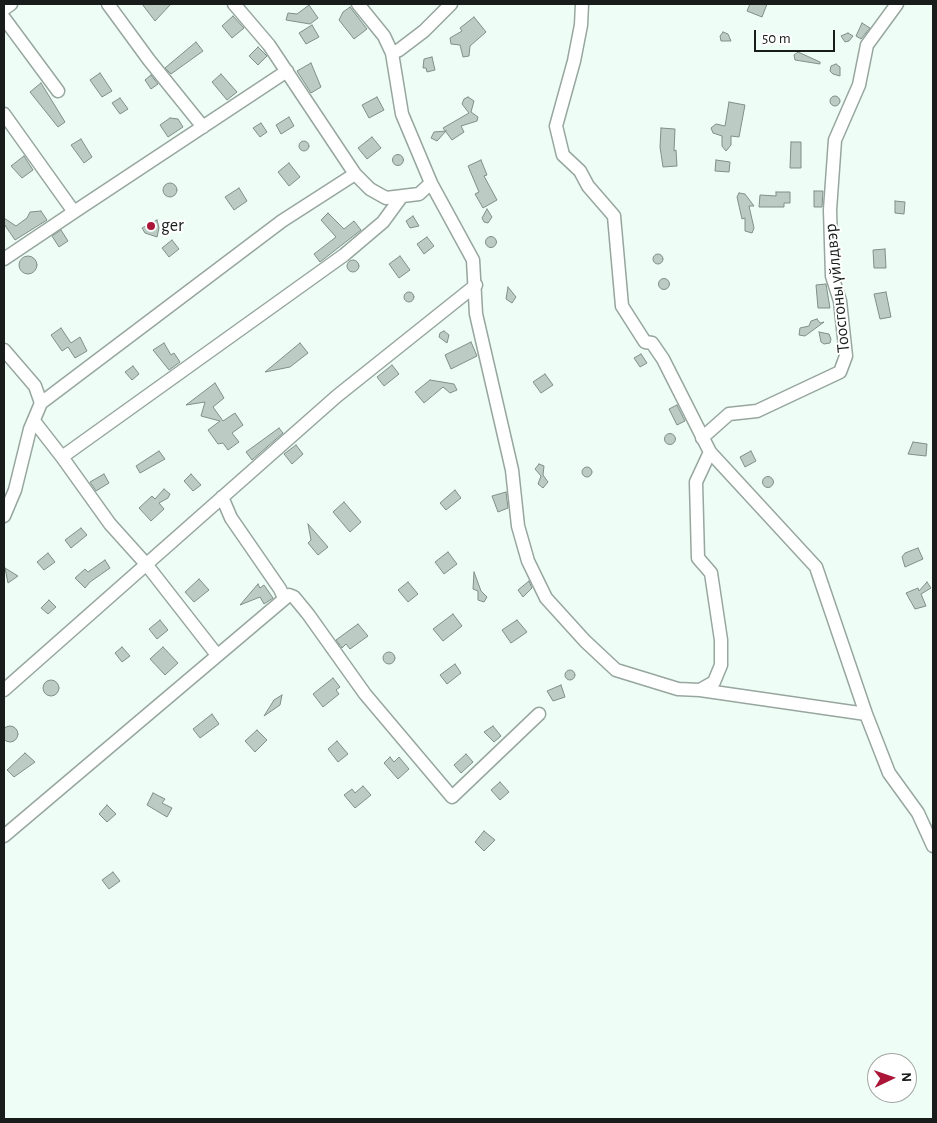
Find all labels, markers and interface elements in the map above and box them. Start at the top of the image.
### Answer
scale bar [757,20,838,52]
text: 50 m [762,31,791,46]
place label: ger [161,215,184,237]
marker: ger [145,220,157,232]
street label: Тоосгоны үйлдвэр [819,223,855,353]
north arrow [867,1053,917,1103]
text: N [899,1072,913,1082]

